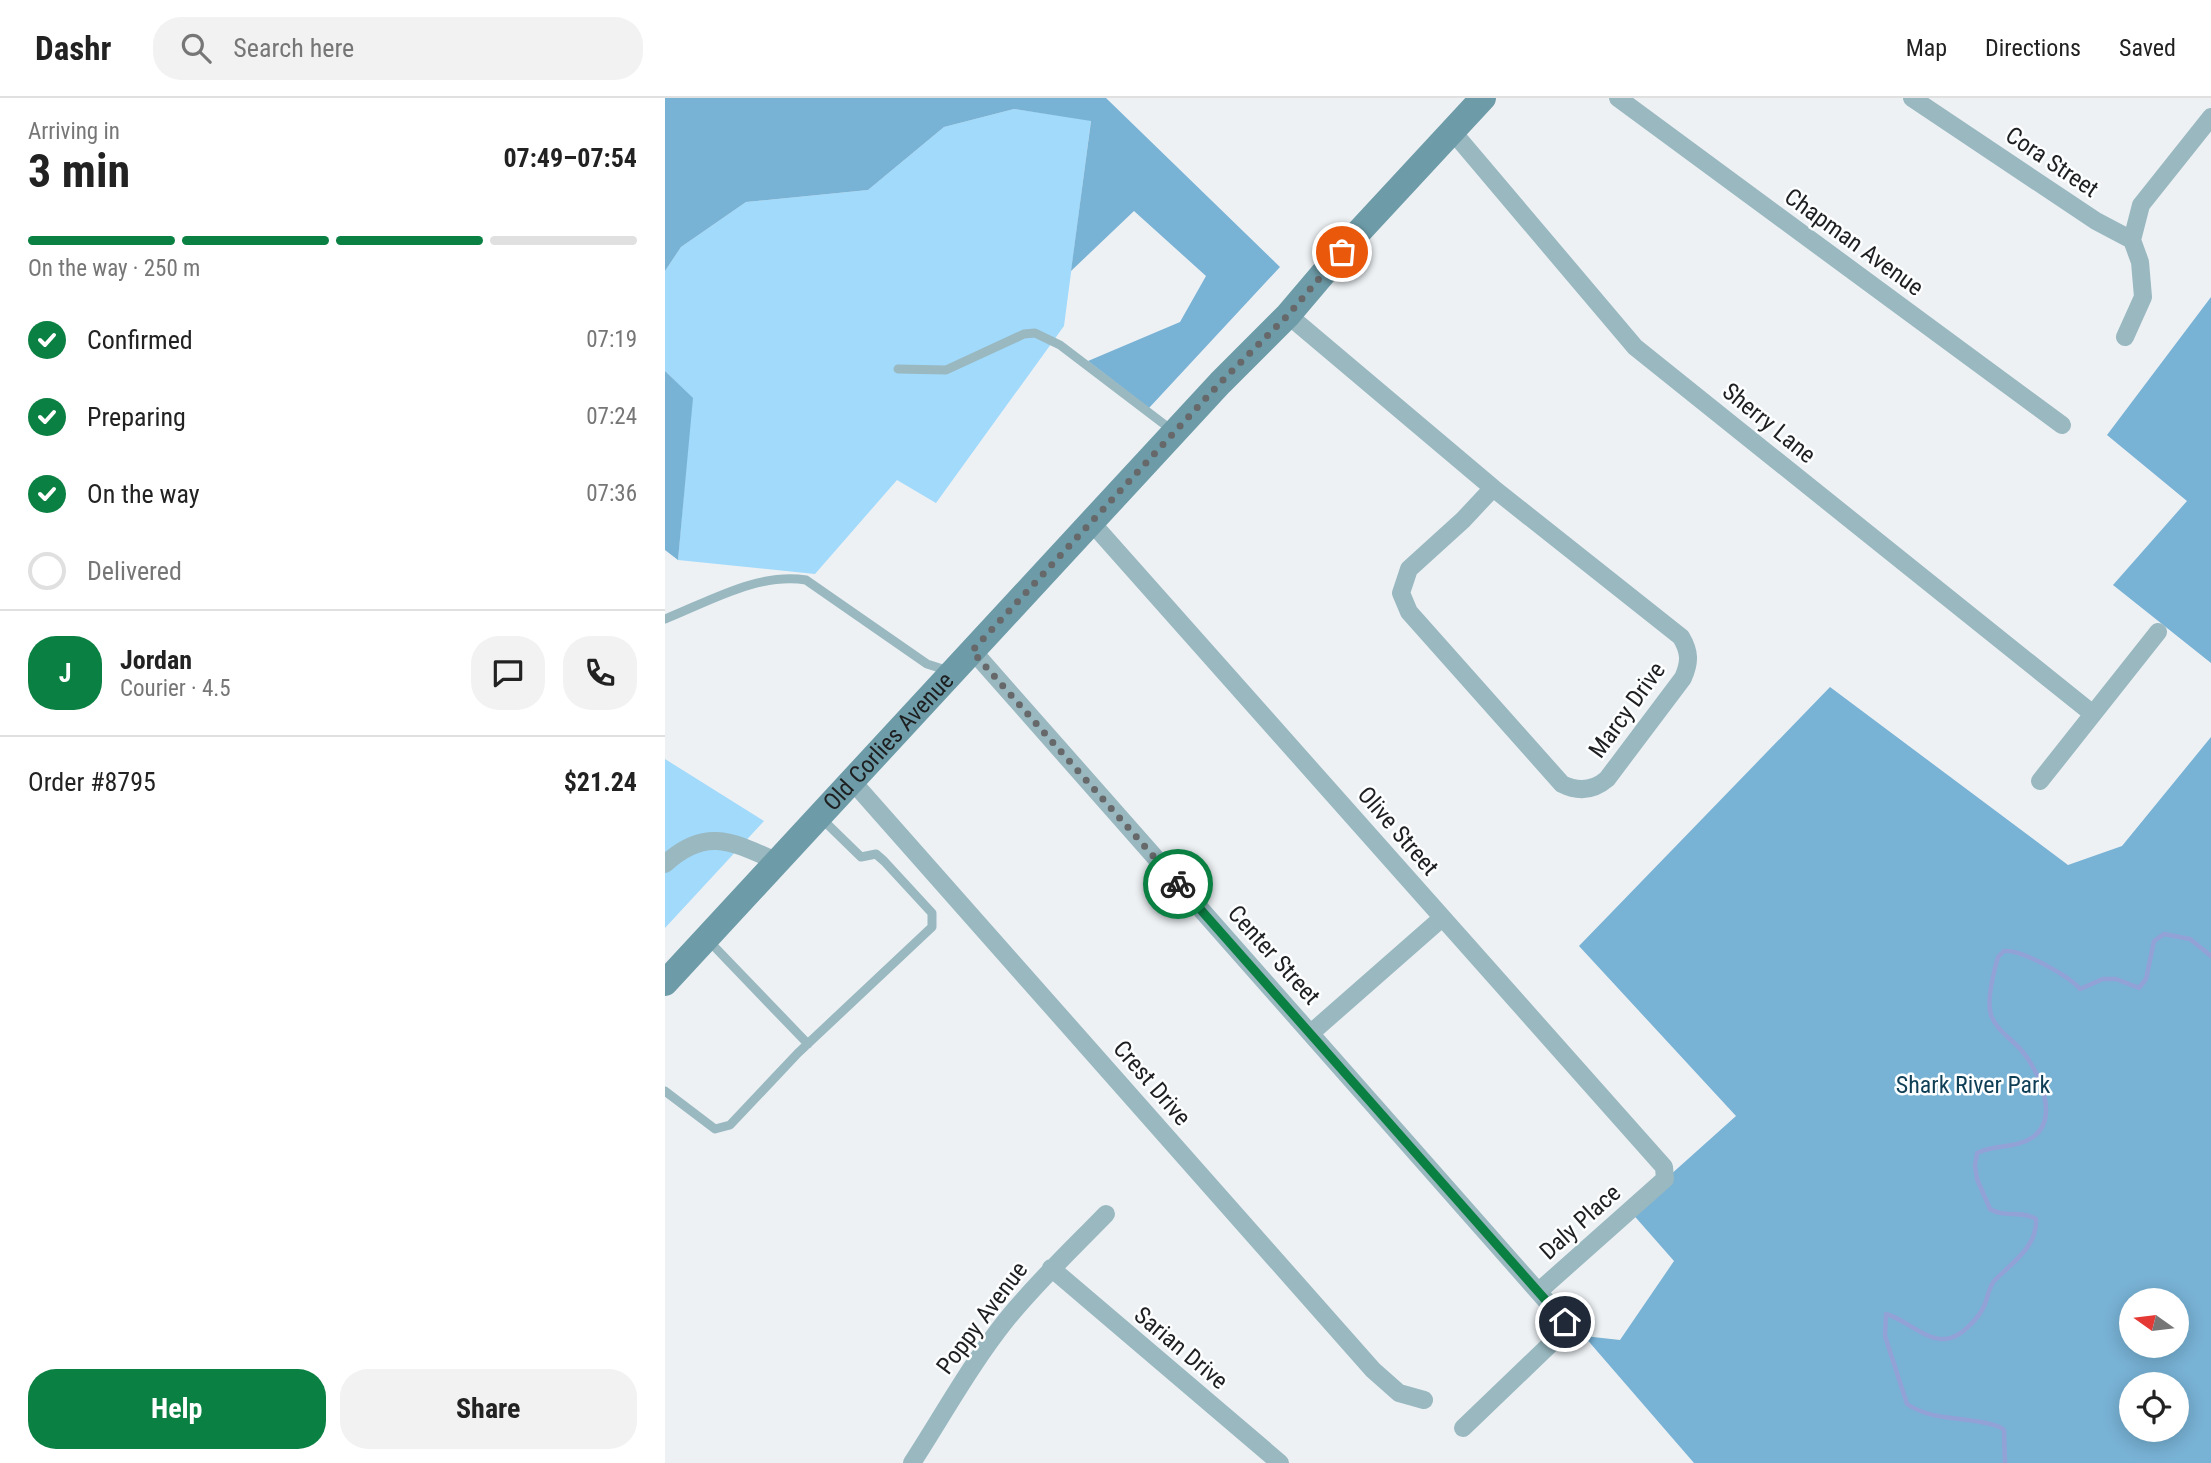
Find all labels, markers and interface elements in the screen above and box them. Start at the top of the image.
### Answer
search box [153,17,643,80]
text: Dashr [35,29,111,68]
icon: search [177,29,215,67]
text: Search here [233,33,354,63]
text: Map [1906,34,1947,62]
text: Directions [1985,34,2081,62]
text: Saved [2119,34,2176,62]
text: Arriving in [28,118,120,145]
street label: Cora Street [2000,121,2104,203]
text: 07:49–07:54 [503,143,637,173]
text: 3 min [28,144,130,198]
street label: Chapman Avenue [1779,182,1929,302]
pin [1312,222,1372,282]
icon: bag [1323,233,1361,271]
text: On the way · 250 m [28,255,200,282]
icon: check [28,321,66,359]
text: Confirmed [87,325,193,355]
text: 07:19 [586,326,637,353]
street label: Sherry Lane [1717,377,1821,469]
icon: check [28,398,66,436]
text: Preparing [87,402,186,432]
text: 07:24 [586,403,637,430]
icon: check [28,475,66,513]
text: On the way [87,479,200,509]
text: 07:36 [586,480,637,507]
text: Delivered [87,556,182,586]
button: chat [471,636,545,710]
button: phone [563,636,637,710]
text: Jordan [120,645,192,675]
street label: Marcy Drive [1583,657,1671,763]
text: J [59,658,71,688]
street label: Old Corlies Avenue [818,667,959,816]
text: Courier · 4.5 [120,675,231,702]
text: Order #8795 [28,767,156,797]
text: $21.24 [564,767,637,797]
street label: Olive Street [1352,781,1444,881]
courier [1143,849,1213,919]
icon: bike [1159,865,1197,903]
street label: Center Street [1222,900,1326,1010]
street label: Crest Drive [1108,1035,1196,1131]
park label: Shark River Park [1896,1071,2050,1099]
street label: Daly Place [1534,1179,1626,1265]
street label: Poppy Avenue [931,1256,1033,1380]
north arrow [2119,1288,2189,1358]
map controls [2119,1288,2189,1442]
pin [1535,1292,1595,1352]
street label: Sarian Drive [1129,1301,1233,1395]
icon: home [1546,1303,1584,1341]
button: Help [28,1369,326,1449]
button: Share [340,1369,637,1449]
button: locate [2119,1372,2189,1442]

